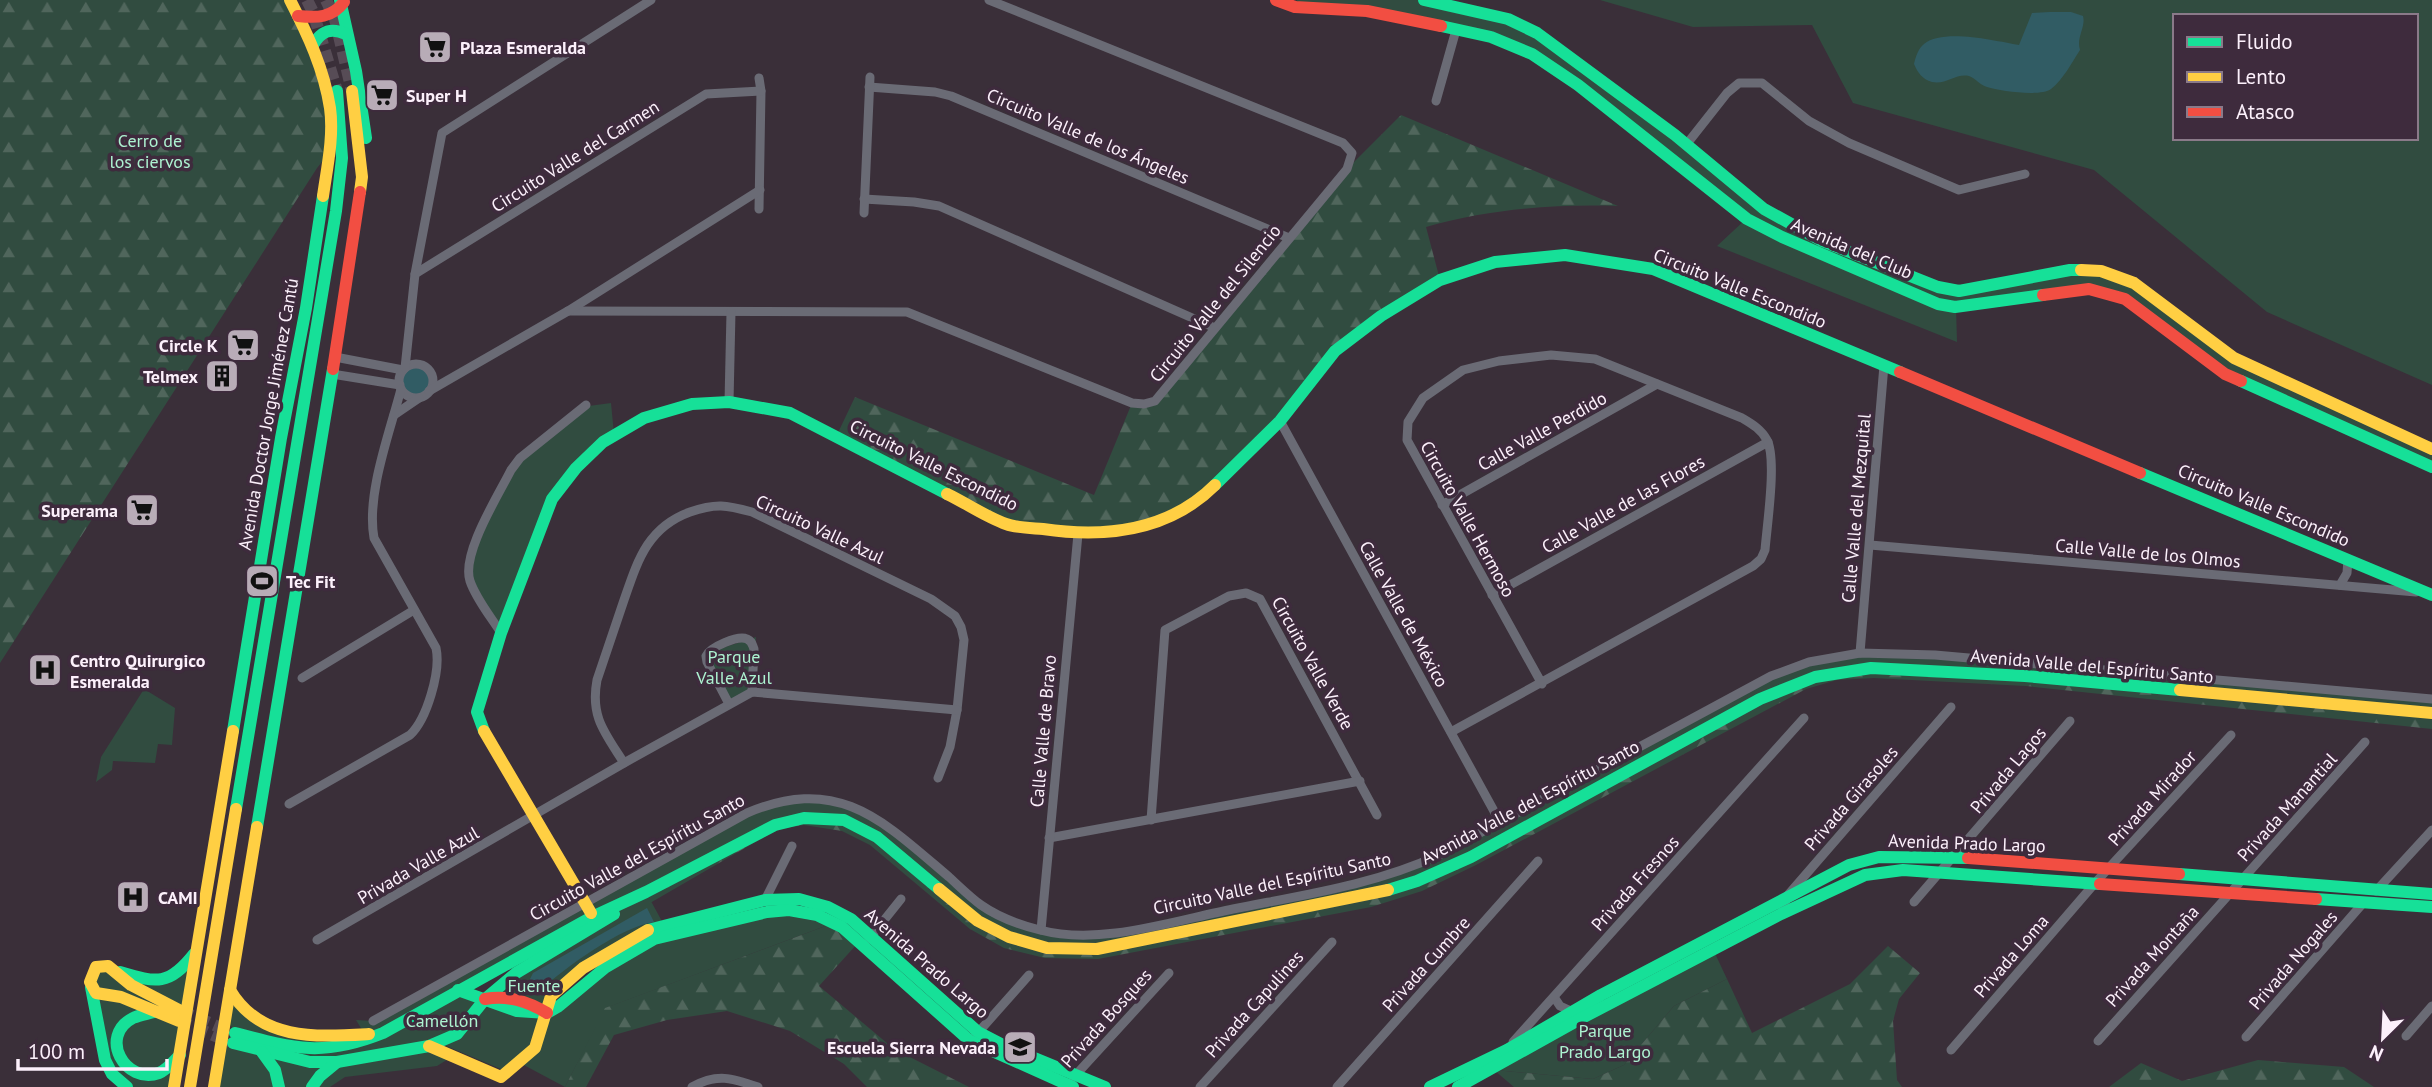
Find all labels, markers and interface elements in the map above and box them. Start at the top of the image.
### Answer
legend [2173,14,2418,140]
supermarket icon: Plaza Esmeralda [416,28,454,66]
text: Fluido [2236,28,2293,55]
place label: Plaza Esmeralda [460,36,586,59]
text: Lento [2236,63,2286,90]
supermarket icon: Super H [363,76,401,114]
street label: Circuito Valle de los Ángeles [983,83,1193,189]
place label: Super H [406,84,467,107]
street label: Circuito Valle del Carmen [487,95,663,217]
text: Atasco [2236,98,2295,125]
park label: Cerro de los ciervos [109,129,191,173]
street label: Avenida del Club [1788,212,1916,284]
street label: Circuito Valle del Silencio [1144,219,1286,387]
street label: Circuito Valle Escondido [1650,243,1830,333]
street label: Avenida Doctor Jorge Jiménez Cantú [233,276,303,552]
supermarket icon: Circle K [224,326,262,364]
place label: Circle K [159,334,218,357]
building icon: Telmex [203,357,241,395]
place label: Telmex [143,365,199,388]
street label: Calle Valle Perdido [1473,386,1611,476]
street label: Calle Valle del Mezquital [1836,412,1876,604]
street label: Circuito Valle Escondido [846,414,1022,516]
street label: Circuito Valle Hermoso [1415,437,1521,601]
street label: Calle Valle de las Flores [1537,450,1709,558]
street label: Circuito Valle Escondido [2175,458,2353,552]
street label: Circuito Valle Azul [752,489,888,569]
supermarket icon: Superama [123,491,161,529]
place label: Superama [41,499,118,522]
street label: Calle Valle de los Olmos [2054,533,2242,573]
street label: Calle Valle de México [1354,537,1454,691]
sports icon: Tec Fit [243,562,281,600]
place label: Tec Fit [286,570,336,593]
street label: Circuito Valle Verde [1267,592,1359,734]
street label: Avenida Valle del Espíritu Santo [1970,644,2214,688]
park label: Parque Valle Azul [695,645,772,689]
place label: Centro Quirurgico Esmeralda [70,649,206,693]
hospital icon: Centro Quirurgico Esmeralda [26,651,64,689]
street label: Calle Valle de Bravo [1025,654,1061,808]
street label: Privada Lagos [1965,722,2051,818]
street label: Avenida Valle del Espíritu Santo [1417,735,1643,869]
street label: Privada Girasoles [1799,741,1903,855]
street label: Privada Mirador [2103,745,2201,851]
street label: Privada Manantial [2232,747,2342,866]
street label: Circuito Valle del Espíritu Santo [525,788,749,926]
street label: Privada Valle Azul [353,821,483,909]
street label: Avenida Prado Largo [1888,829,2046,857]
street label: Privada Fresnos [1586,830,1684,936]
street label: Circuito Valle del Espíritu Santo [1151,847,1393,919]
hospital icon: CAMI [114,878,152,916]
place label: CAMI [158,886,198,909]
street label: Privada Montaña [2100,900,2204,1012]
street label: Avenida Prado Largo [860,903,994,1023]
street label: Privada Nogales [2244,906,2342,1014]
street label: Privada Loma [1969,910,2053,1002]
street label: Privada Cumbre [1377,911,1475,1017]
street label: Privada Capulines [1200,946,1308,1062]
street label: Privada Bosques [1056,964,1156,1072]
park label: Fuente [507,974,561,997]
north arrow [2348,1003,2418,1073]
park label: Camellón [406,1009,478,1032]
park label: Parque Prado Largo [1559,1019,1651,1063]
scale bar [18,1028,166,1072]
school or university icon: Escuela Sierra Nevada [1001,1028,1039,1066]
place label: Escuela Sierra Nevada [827,1036,996,1059]
text: 100 m [28,1038,85,1065]
text: N [2366,1040,2387,1067]

